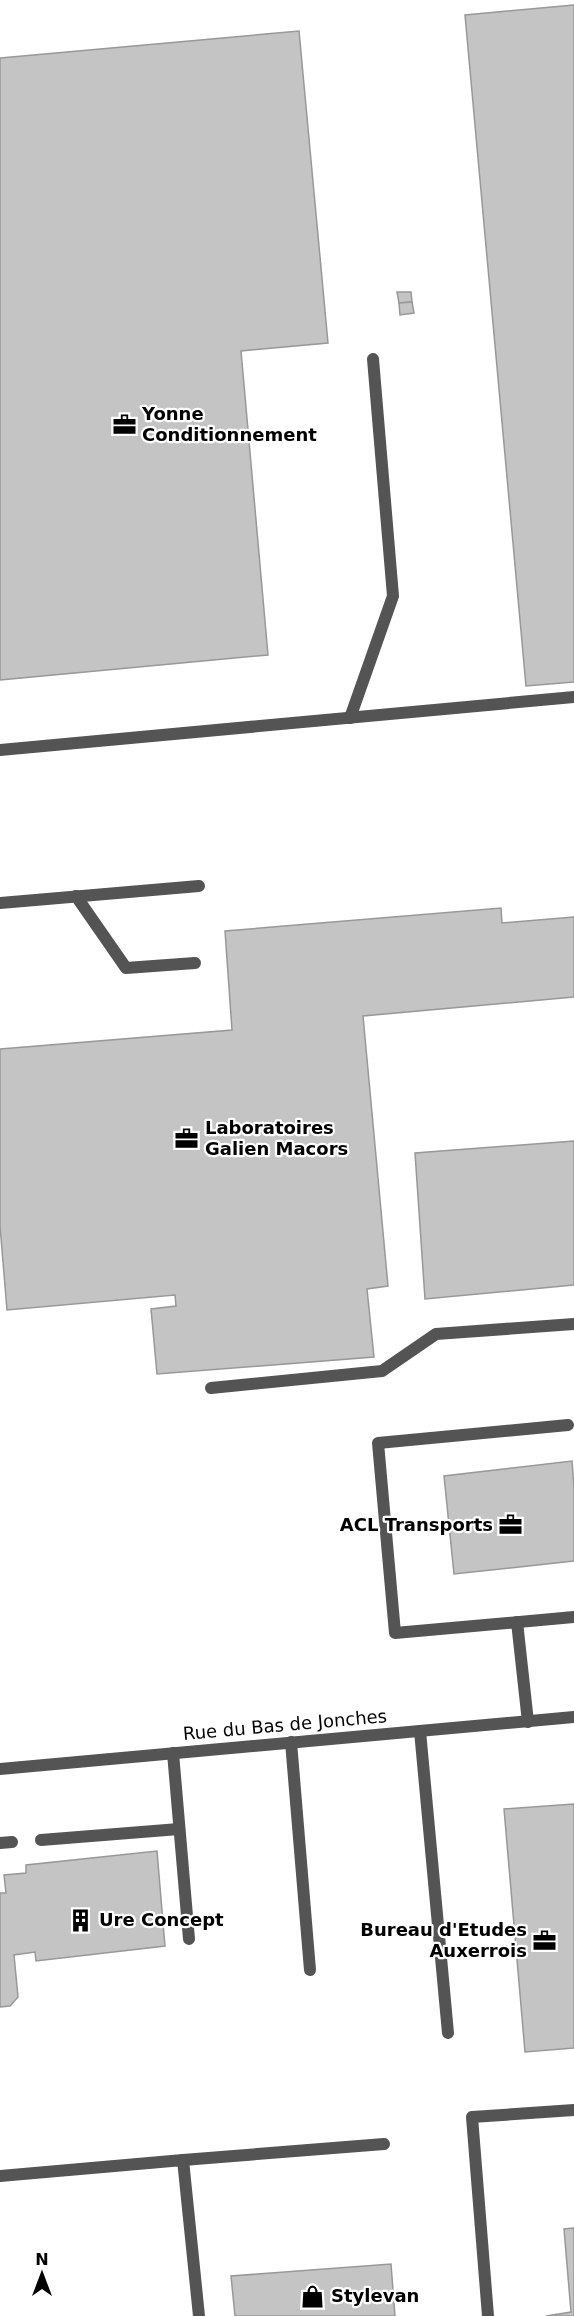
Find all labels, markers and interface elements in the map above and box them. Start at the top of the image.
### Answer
place label: Yonne Conditionnement [141,403,317,445]
office icon: Yonne Conditionnement [111,411,137,437]
place label: Laboratoires Galien Macors [205,1117,348,1159]
office icon: Laboratoires Galien Macors [174,1125,200,1151]
office icon: ACL Transports [498,1512,524,1538]
place label: ACL Transports [340,1514,493,1535]
street label: Rue du Bas de Jonches [182,1705,388,1744]
building icon: Ure Concept [68,1907,94,1933]
place label: Ure Concept [99,1909,224,1930]
place label: Bureau d'Etudes Auxerrois [360,1919,527,1961]
office icon: Bureau d'Etudes Auxerrois [532,1927,558,1953]
north arrow [12,2244,72,2304]
text: N [35,2250,49,2269]
shop icon: Stylevan [300,2283,326,2309]
place label: Stylevan [331,2285,419,2306]

